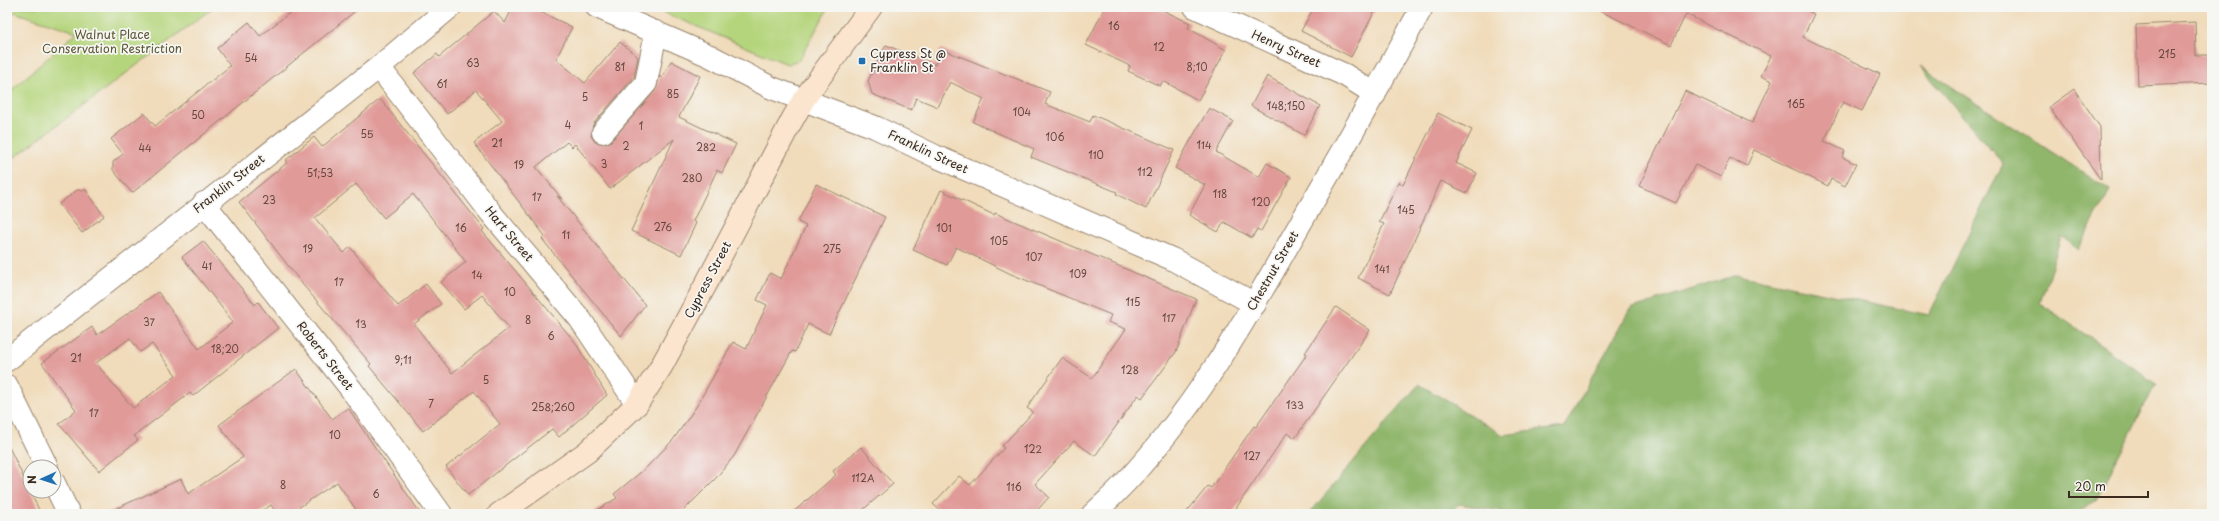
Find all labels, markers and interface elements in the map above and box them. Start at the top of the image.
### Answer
house number: 16 [1108,18,1120,33]
park label: Walnut Place Conservation Restriction [42,25,182,57]
street label: Henry Street [1249,25,1324,71]
house number: 12 [1153,39,1165,54]
place label: Cypress St @ Franklin St [870,44,946,76]
house number: 215 [2158,46,2176,61]
house number: 54 [244,50,258,65]
house number: 63 [466,55,480,70]
marker: Cypress St @ Franklin St [857,56,867,66]
house number: 81 [615,59,625,74]
house number: 8;10 [1187,59,1207,74]
house number: 61 [436,76,448,91]
house number: 85 [667,86,679,101]
house number: 5 [582,89,588,104]
house number: 165 [1787,96,1805,111]
house number: 148;150 [1267,98,1305,113]
house number: 104 [1013,104,1032,119]
house number: 50 [191,107,205,122]
house number: 4 [565,117,572,132]
house number: 1 [639,118,643,133]
street label: Franklin Street [885,125,972,178]
house number: 55 [361,126,374,141]
house number: 106 [1046,129,1064,144]
house number: 21 [491,135,503,150]
house number: 114 [1197,137,1212,152]
house number: 2 [622,138,630,153]
house number: 282 [696,139,716,154]
house number: 44 [138,140,152,155]
house number: 110 [1088,147,1104,162]
street label: Franklin Street [189,149,268,217]
house number: 3 [601,156,607,171]
house number: 19 [514,157,524,172]
house number: 112 [1137,164,1153,179]
house number: 51;53 [307,165,333,180]
house number: 280 [682,170,702,185]
house number: 118 [1213,186,1227,201]
house number: 17 [532,189,543,204]
house number: 23 [262,192,276,207]
house number: 120 [1252,194,1270,209]
street label: Hart Street [481,202,538,265]
house number: 145 [1397,202,1415,217]
house number: 276 [654,219,672,234]
house number: 16 [455,220,467,235]
house number: 101 [936,220,952,235]
house number: 11 [562,227,570,242]
street label: Chestnut Street [1242,227,1302,314]
house number: 105 [990,233,1008,248]
street label: Cypress Street [679,238,735,321]
house number: 19 [303,241,313,256]
house number: 275 [823,241,841,256]
house number: 107 [1025,249,1043,264]
house number: 41 [202,258,212,273]
house number: 141 [1375,261,1390,276]
house number: 109 [1069,266,1087,281]
house number: 14 [471,267,483,282]
house number: 17 [334,274,345,289]
house number: 10 [504,284,516,299]
house number: 115 [1126,294,1140,309]
house number: 117 [1162,310,1176,325]
house number: 8 [525,312,531,327]
house number: 37 [143,314,156,329]
house number: 13 [355,316,367,331]
street label: Roberts Street [293,317,358,394]
house number: 6 [547,328,555,343]
house number: 18;20 [211,341,239,356]
house number: 21 [70,350,82,365]
house number: 9;11 [394,352,412,367]
house number: 128 [1121,362,1139,377]
house number: 5 [483,372,489,387]
house number: 7 [428,396,434,411]
house number: 133 [1286,397,1304,412]
house number: 258;260 [531,399,575,414]
house number: 17 [89,405,100,420]
house number: 10 [329,427,341,442]
house number: 122 [1024,441,1042,456]
house number: 127 [1244,448,1261,463]
north arrow [22,459,62,499]
house number: 112A [851,470,875,485]
scale bar [2069,473,2148,499]
text: N [23,474,40,484]
house number: 8 [280,477,286,492]
text: 20 m [2075,477,2106,495]
house number: 116 [1006,479,1022,494]
house number: 6 [372,486,380,501]

